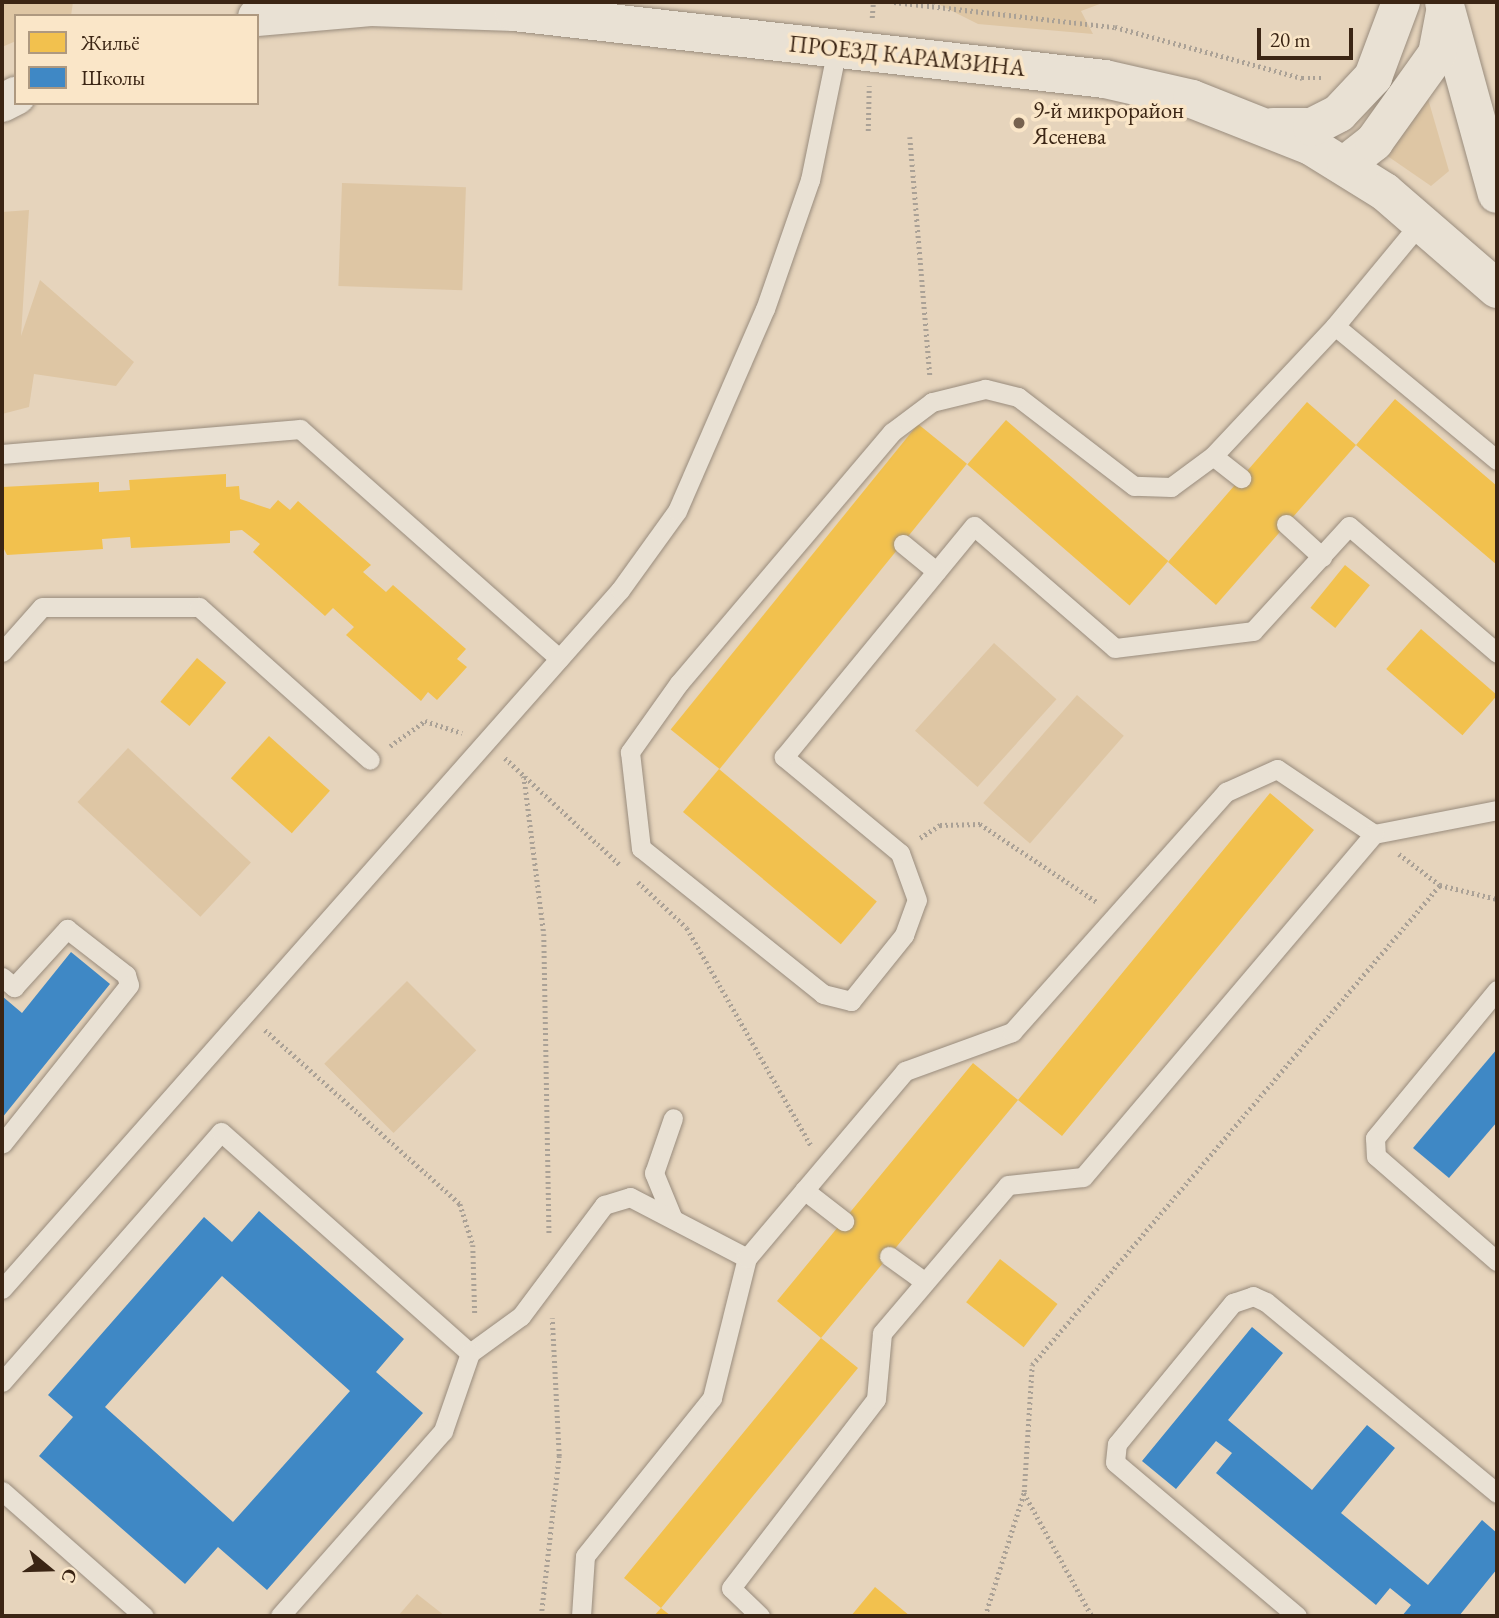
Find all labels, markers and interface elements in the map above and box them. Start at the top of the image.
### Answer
legend [14,14,259,105]
scale bar [1261,14,1357,58]
text: 20 m [1270,26,1311,53]
text: Жильё [81,29,140,56]
street label: ПРОЕЗД КАРАМЗИНА [787,30,1027,82]
text: Школы [81,64,145,91]
place label: 9-й микрорайон Ясенева [1033,96,1184,150]
marker: 9-й микрорайон Ясенева [1011,115,1027,131]
north arrow [14,1534,84,1604]
text: С [55,1566,83,1586]

